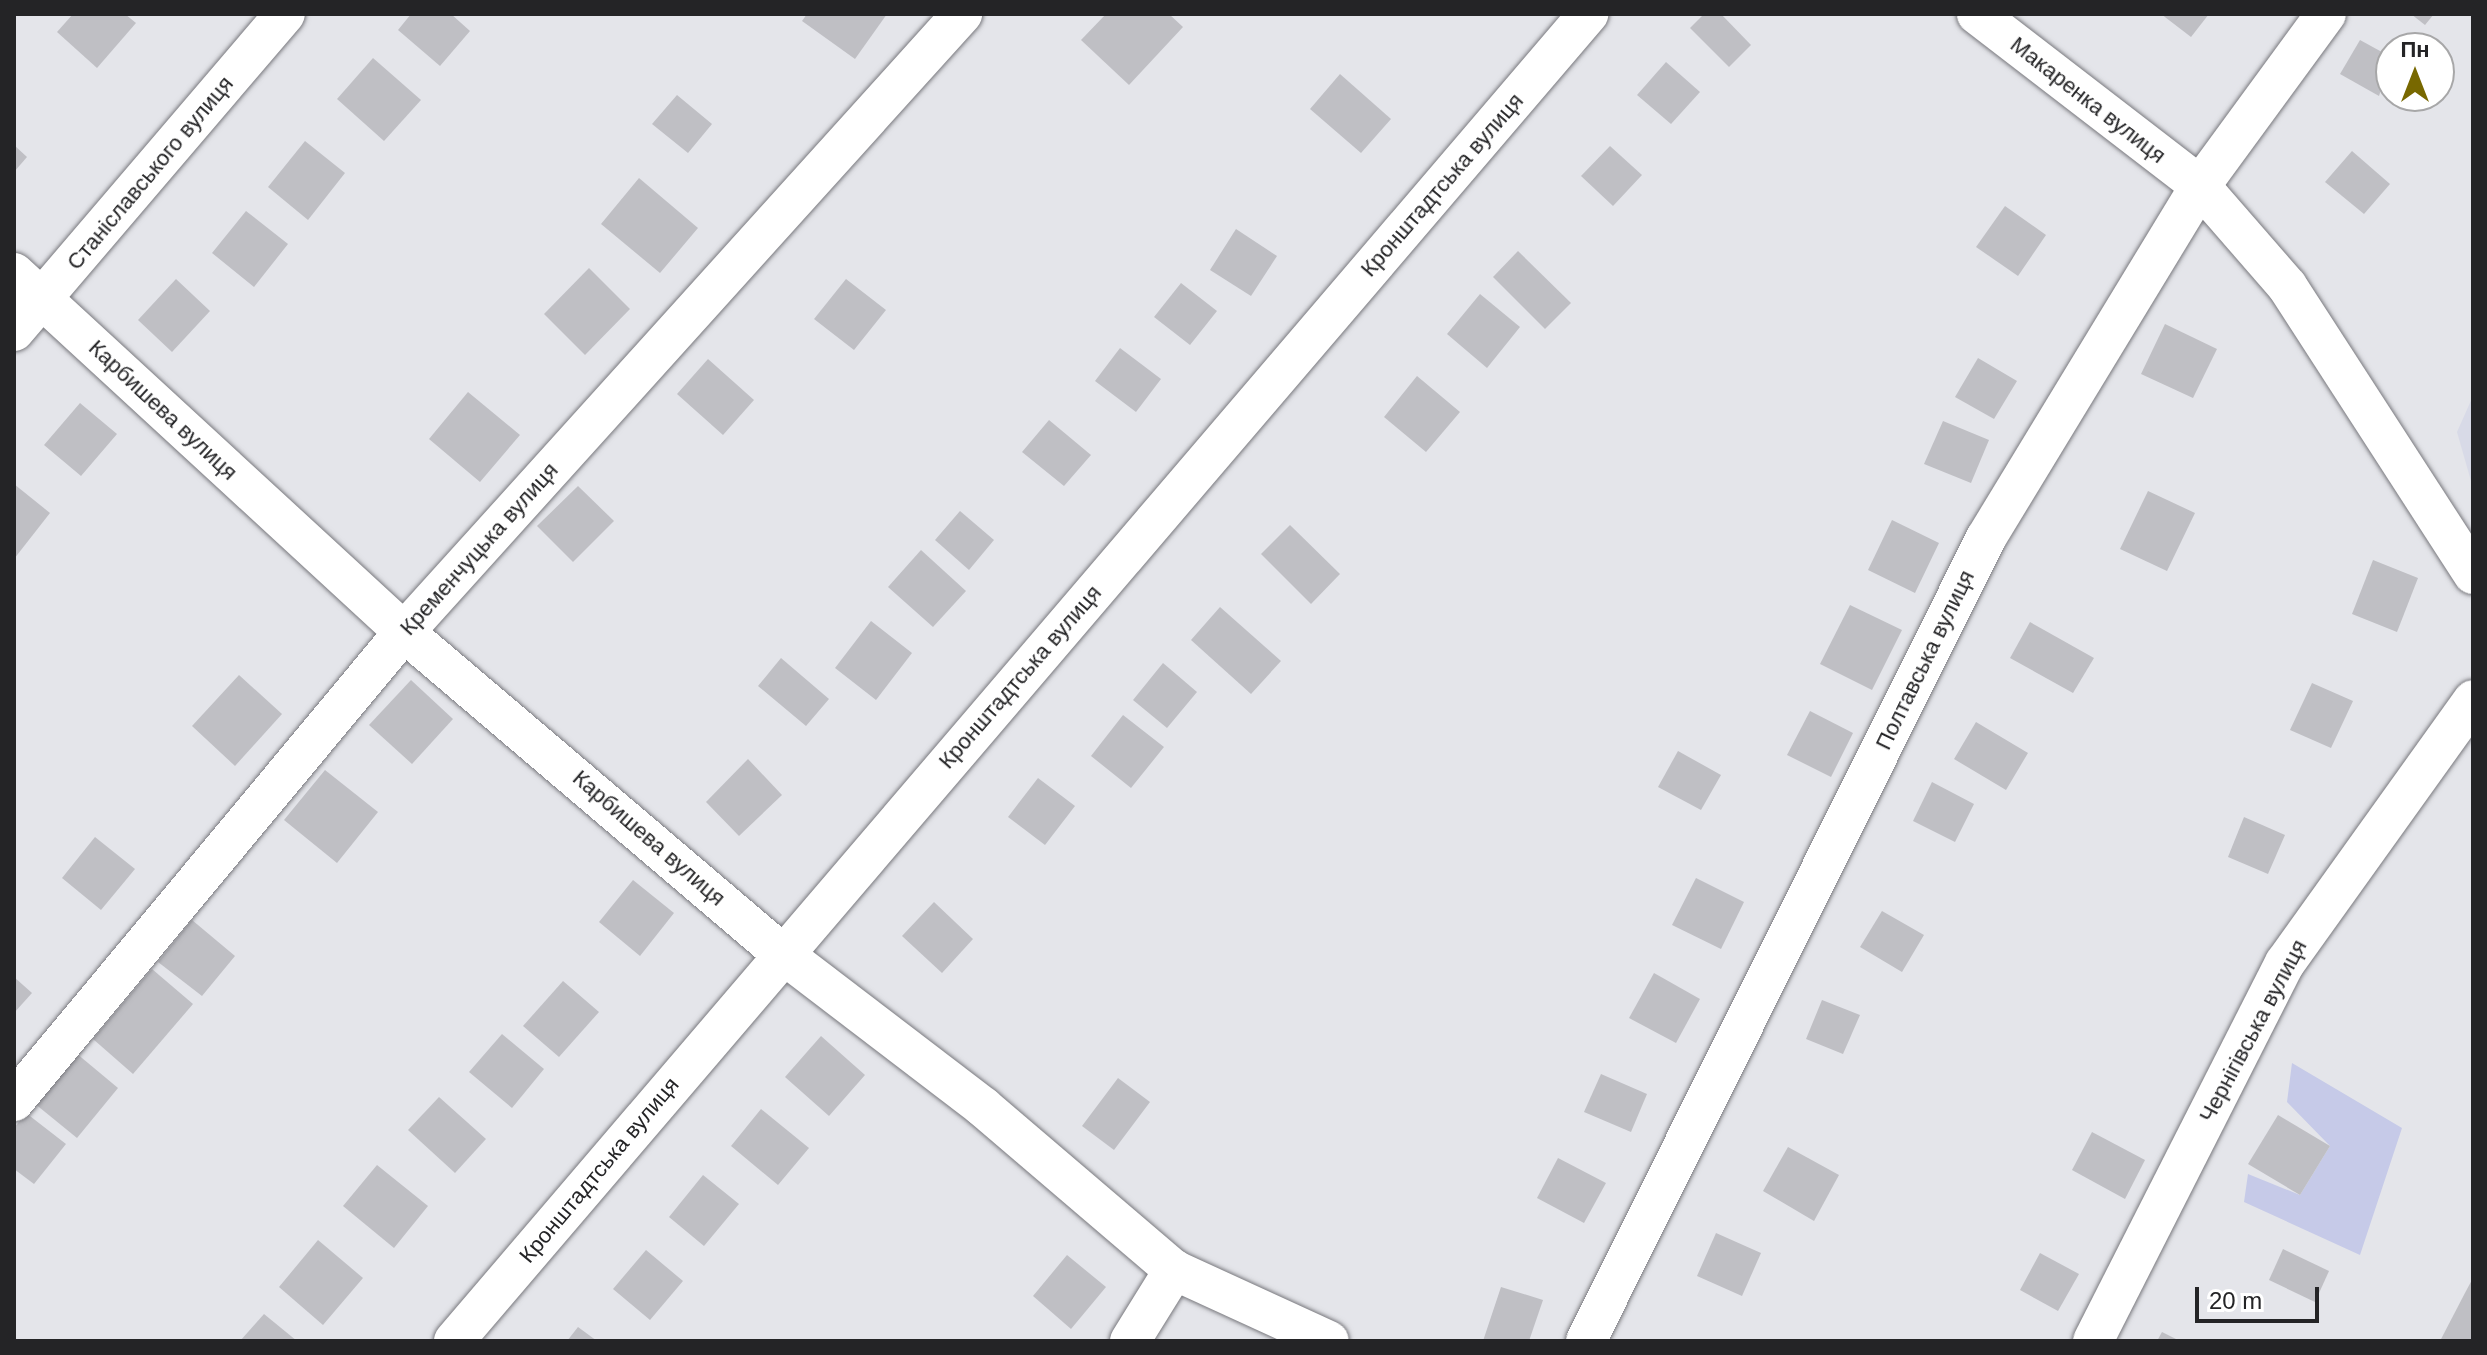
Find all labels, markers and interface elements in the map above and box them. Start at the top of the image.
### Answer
street label: Макаренка вулиця [2005,31,2171,169]
north arrow [2375,32,2455,112]
text: Пн [2400,37,2430,62]
street label: Станіславського вулиця [61,71,239,275]
street label: Кронштадтська вулиця [1355,88,1529,282]
street label: Карбишева вулиця [83,334,243,486]
street label: Кременчуцька вулиця [395,457,563,641]
street label: Полтавська вулиця [1870,566,1980,754]
street label: Кронштадтська вулиця [933,580,1107,774]
street label: Карбишева вулиця [567,765,731,911]
street label: Чернігівська вулиця [2194,935,2312,1127]
street label: Кронштадтська вулиця [514,1072,684,1268]
scale bar [2199,1271,2323,1321]
text: 20 m [2209,1287,2262,1314]

